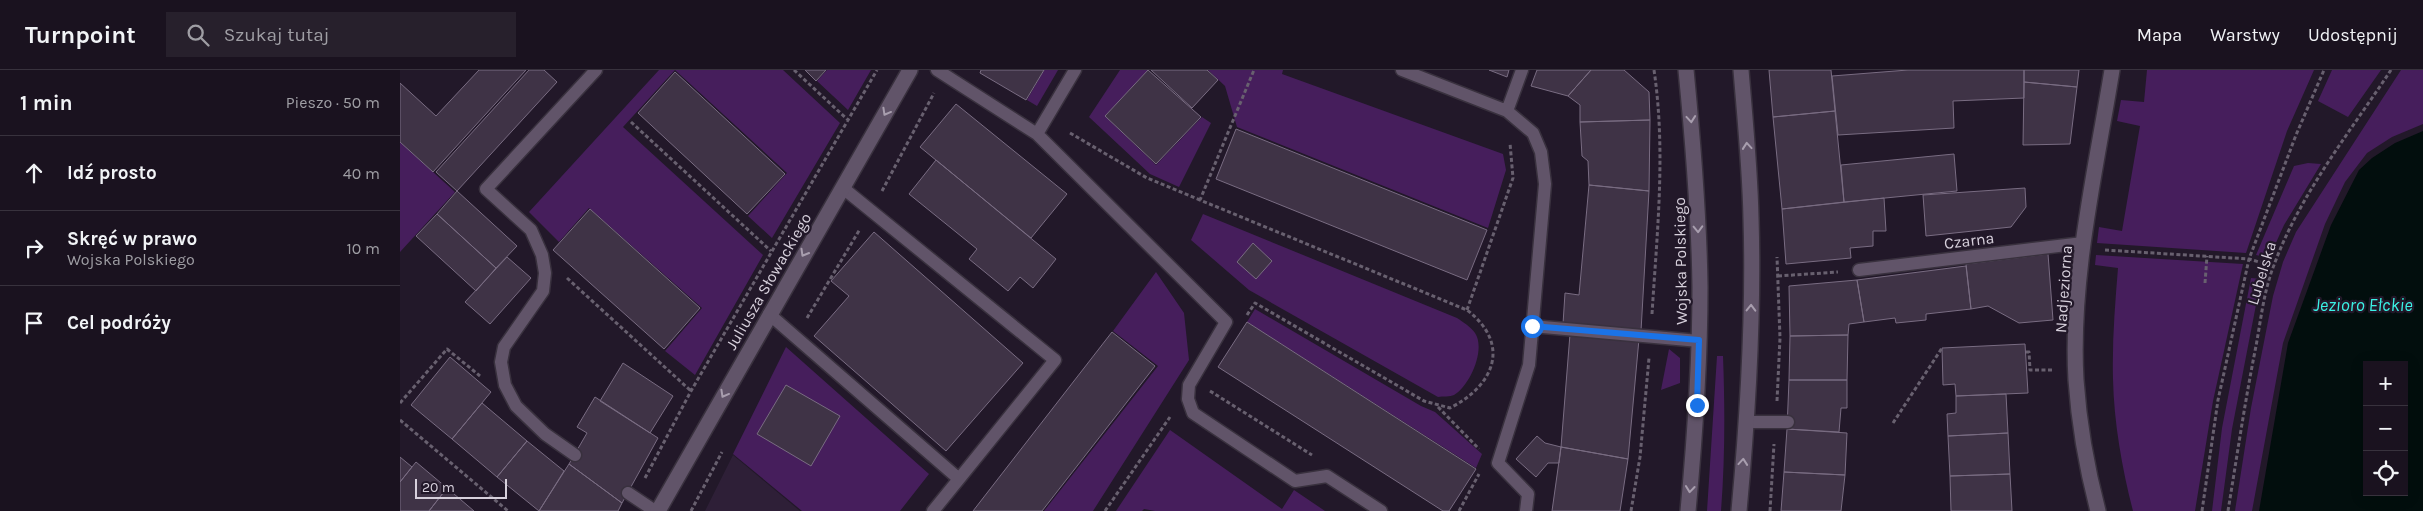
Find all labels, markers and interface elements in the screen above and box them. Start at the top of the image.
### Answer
search box [166,12,516,57]
text: Turnpoint [25,21,136,49]
icon: search [184,21,212,49]
text: Szukaj tutaj [224,24,330,46]
text: Mapa [2137,24,2182,46]
text: Warstwy [2210,24,2280,46]
text: Udostępnij [2308,24,2398,46]
text: 1 min [20,91,73,115]
text: Pieszo · 50 m [286,93,380,112]
one-way arrow [882,107,892,116]
one-way arrow [1685,115,1696,123]
one-way arrow [1742,142,1753,150]
icon: ahead [20,159,48,187]
text: Idź prosto [67,162,157,184]
text: 40 m [343,164,380,183]
street label: Wojska Polskiego [1670,197,1691,325]
street label: Juliusza Słowackiego [721,209,815,353]
one-way arrow [1693,225,1703,233]
text: Skręć w prawo [67,228,197,250]
street label: Czarna [1943,228,1995,253]
icon: right [20,234,48,262]
text: 10 m [346,239,380,258]
street label: Lubelska [2243,239,2280,307]
street label: Nadjeziorna [2051,245,2076,334]
one-way arrow [801,248,811,257]
text: Wojska Polskiego [67,250,195,269]
water label: Jezioro Ełckie [2313,294,2413,316]
one-way arrow [1746,304,1756,312]
icon: arrive [20,309,48,337]
text: Cel podróży [67,312,171,334]
route start [1521,315,1544,338]
map controls [2363,361,2408,496]
button: + [2363,361,2408,406]
one-way arrow [720,389,730,398]
route end [1686,394,1709,417]
button: − [2363,406,2408,451]
button: locate [2363,451,2408,496]
one-way arrow [1737,458,1748,466]
scale bar [415,476,508,499]
text: 20 m [422,479,455,496]
one-way arrow [1685,485,1696,493]

